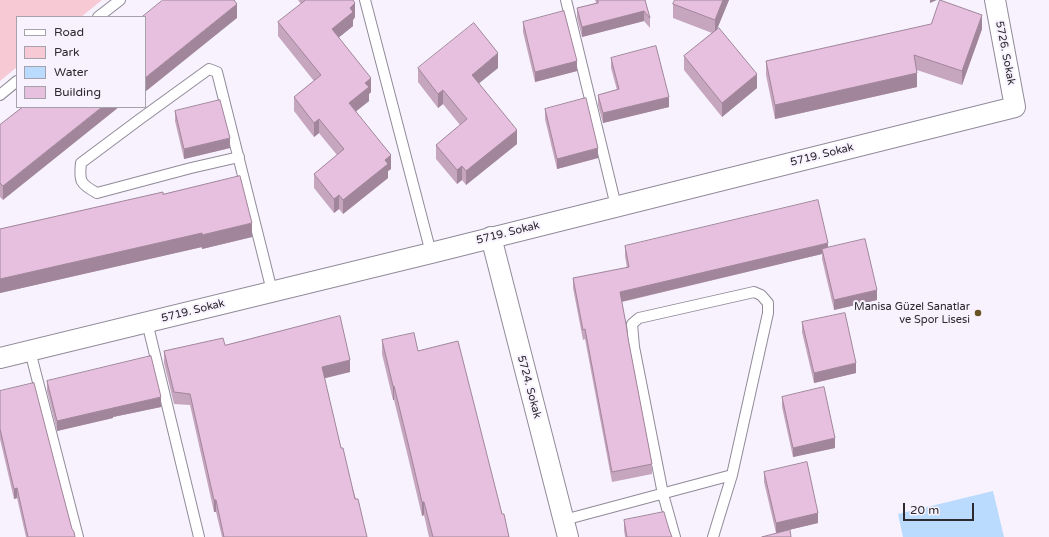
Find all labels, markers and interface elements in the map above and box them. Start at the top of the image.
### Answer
legend [16,16,146,108]
street label: 5726. Sokak [992,20,1018,86]
text: Road [54,25,84,39]
text: Park [54,45,80,59]
text: Water [54,65,88,79]
text: Building [54,85,101,99]
street label: 5719. Sokak [789,141,855,169]
street label: 5719. Sokak [475,219,541,247]
street label: 5719. Sokak [160,297,226,325]
place label: Manisa Güzel Sanatlar ve Spor Lisesi [854,300,970,326]
marker: Manisa Güzel Sanatlar ve Spor Lisesi [973,308,983,318]
street label: 5724. Sokak [514,354,544,420]
scale bar [905,495,976,521]
text: 20 m [910,503,939,517]

